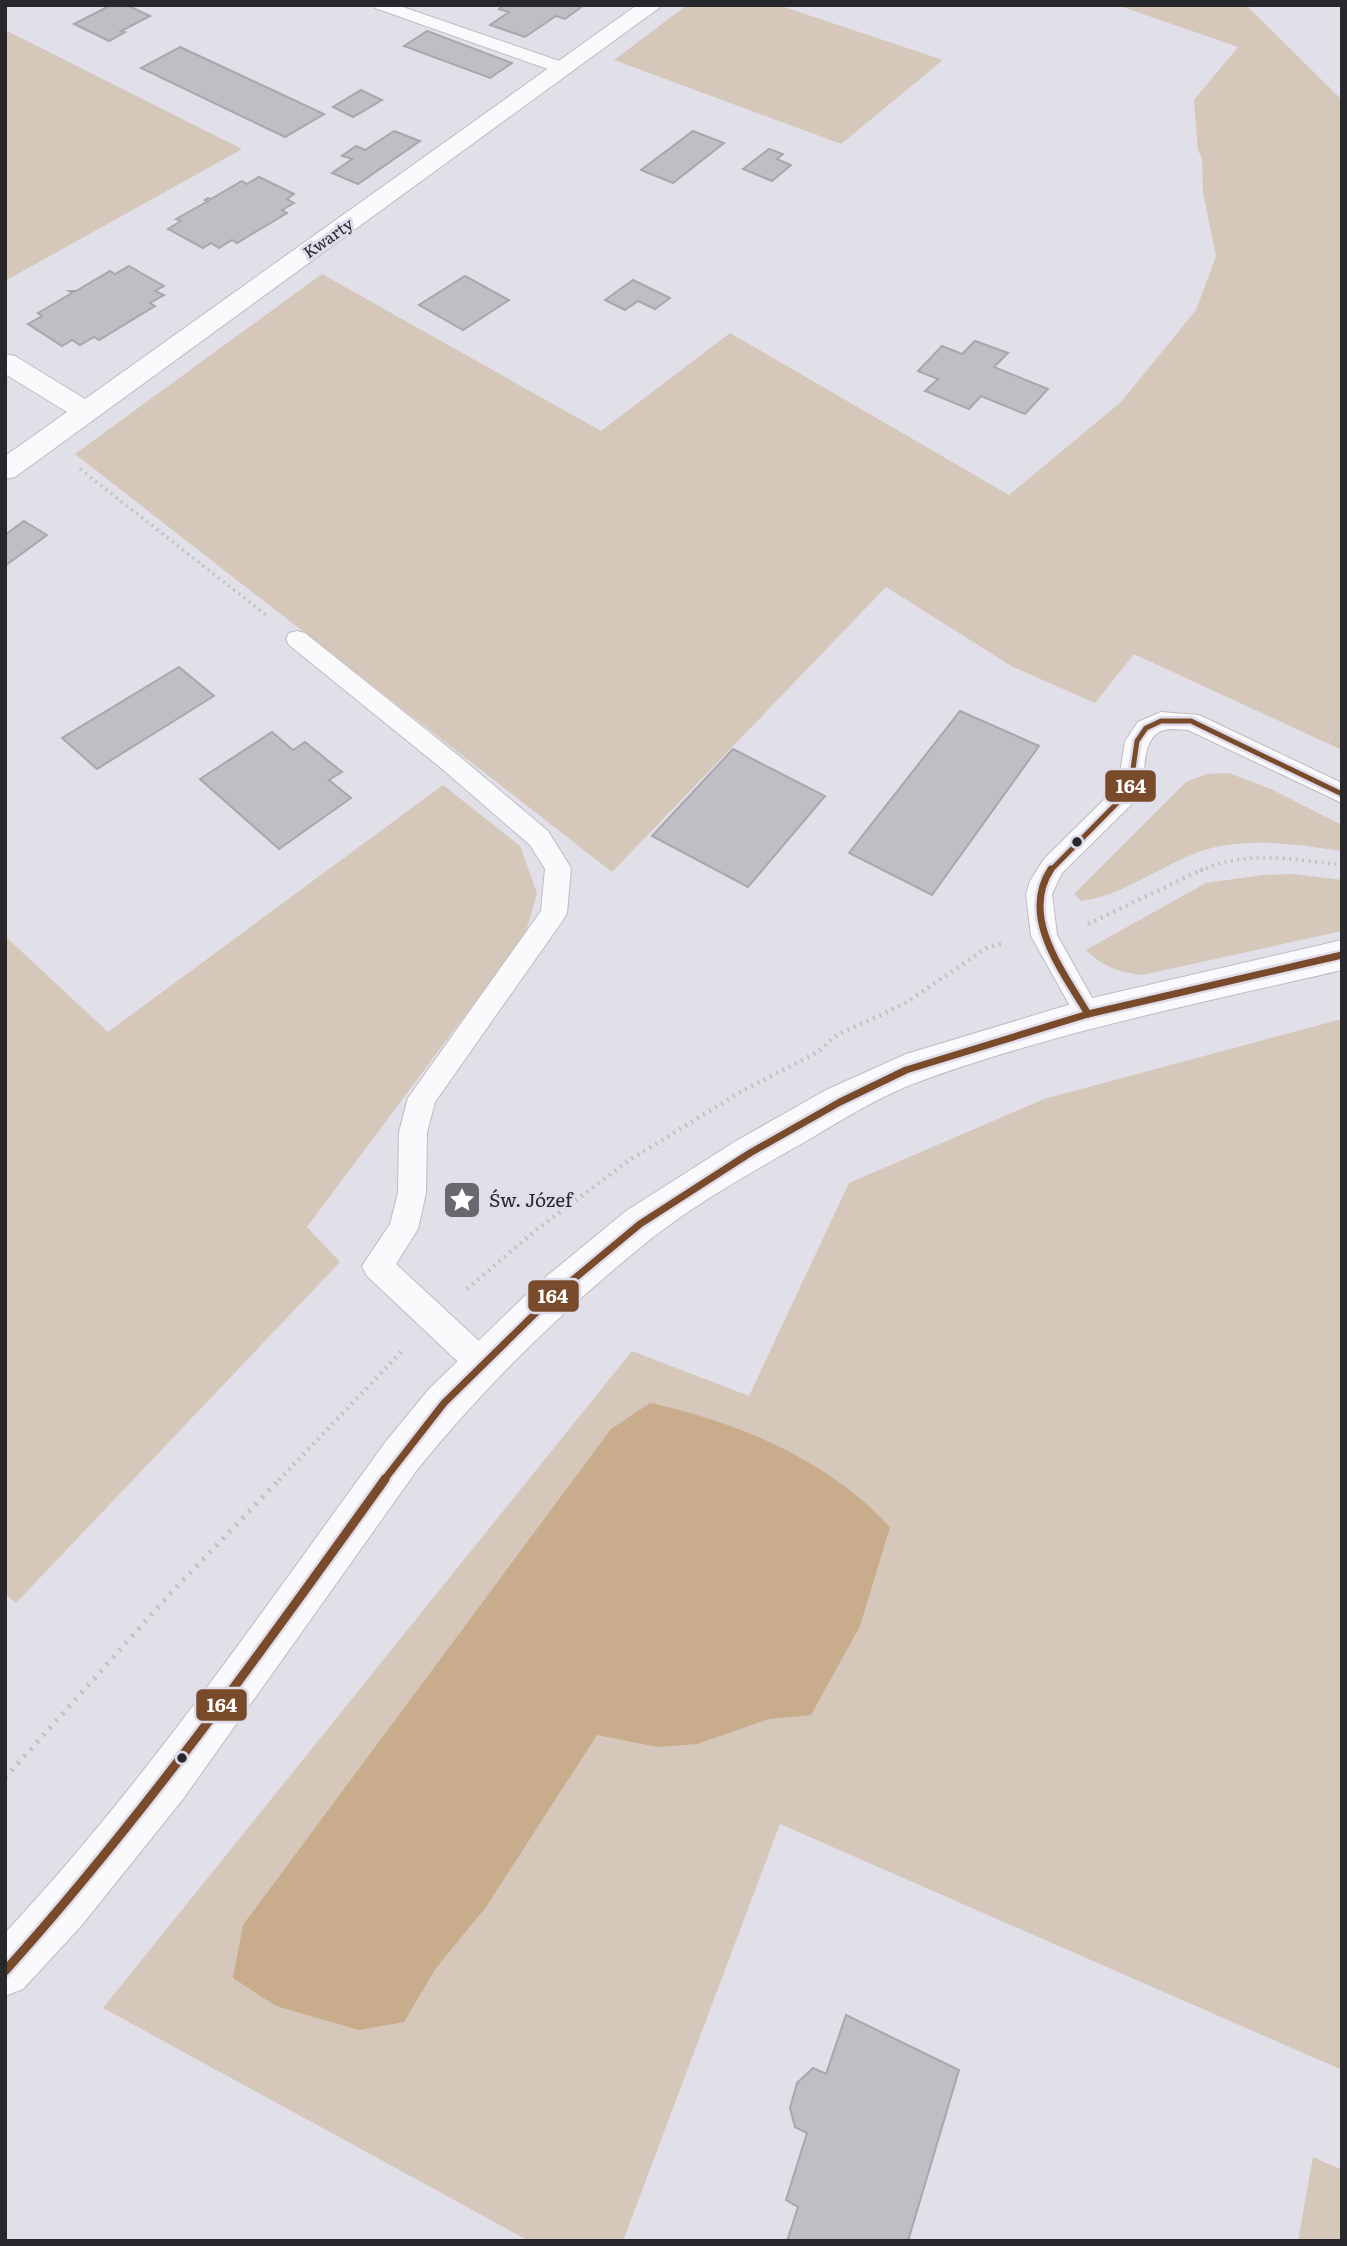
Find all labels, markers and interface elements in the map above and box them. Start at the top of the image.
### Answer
street label: Kwarty [298,211,358,263]
line badge: 164 [1104,769,1157,803]
text: 164 [1116,771,1147,799]
unlabelled marker [1070,835,1084,849]
place icon: Św. Józef [441,1179,483,1221]
place label: Św. Józef [489,1185,574,1213]
line badge: 164 [527,1279,580,1313]
text: 164 [538,1281,569,1309]
line badge: 164 [195,1688,248,1722]
text: 164 [207,1690,238,1718]
unlabelled marker [175,1751,189,1765]

